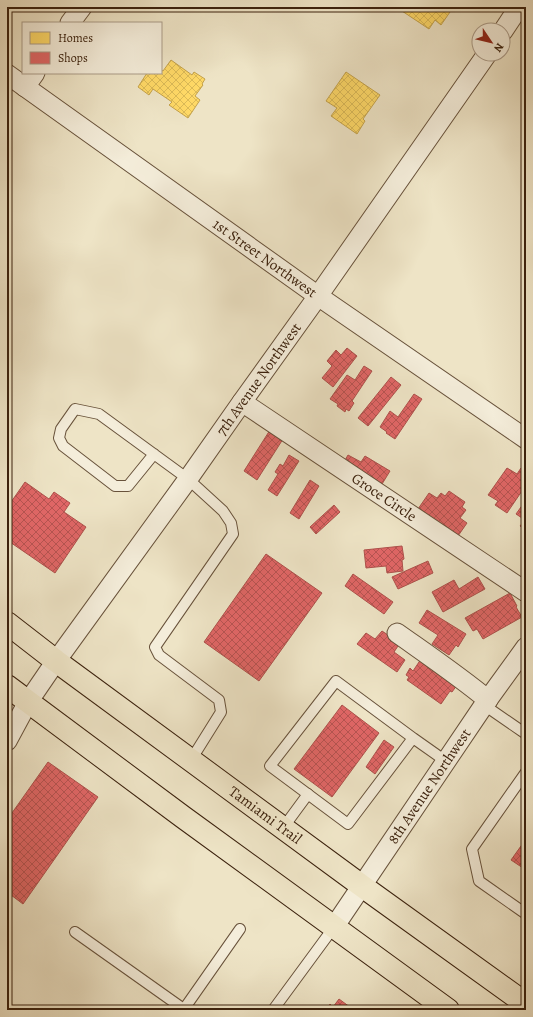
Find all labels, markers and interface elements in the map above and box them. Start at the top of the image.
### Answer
legend [22,22,162,74]
north arrow [471,22,511,62]
text: Homes [58,30,93,46]
text: N [490,40,507,55]
text: Shops [58,50,88,66]
street label: 1st Street Northwest [209,214,321,302]
street label: 7th Avenue Northwest [211,319,306,440]
street label: Groce Circle [348,468,421,526]
street label: 8th Avenue Northwest [383,724,475,848]
street label: Tamiami Trail [225,781,306,849]

